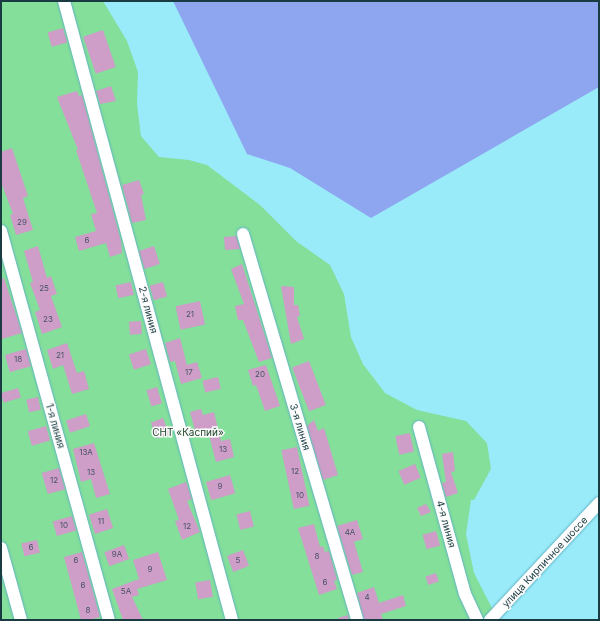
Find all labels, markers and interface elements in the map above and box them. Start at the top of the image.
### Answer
house number: 29 [17,218,27,228]
house number: 6 [85,236,89,246]
house number: 25 [39,284,49,294]
street label: 2-я линия [136,285,160,335]
house number: 21 [186,310,194,320]
house number: 23 [43,315,53,325]
house number: 21 [56,351,64,361]
house number: 18 [14,355,22,365]
house number: 17 [185,368,193,378]
house number: 20 [255,370,265,380]
street label: 1-я линия [43,402,67,450]
street label: 3-я линия [287,402,313,452]
park label: СНТ «Каспий» [152,427,224,439]
house number: 13 [219,445,227,455]
house number: 13А [79,448,93,458]
house number: 12 [291,467,299,477]
house number: 13 [87,468,95,478]
house number: 12 [50,476,58,486]
house number: 9 [218,482,222,492]
house number: 10 [296,491,304,501]
street label: 4-я линия [434,499,458,549]
street label: улица Кирпичное шоссе [500,514,590,610]
house number: 11 [98,517,104,527]
house number: 10 [60,521,68,531]
house number: 12 [183,522,191,532]
house number: 4А [345,528,355,538]
house number: 6 [29,543,33,553]
house number: 9А [112,550,122,560]
house number: 8 [315,552,319,562]
house number: 6 [74,556,78,566]
house number: 5 [236,556,240,566]
house number: 9 [148,565,152,575]
house number: 6 [323,578,327,588]
house number: 6 [81,581,85,591]
house number: 5А [121,587,131,597]
house number: 4 [364,593,370,603]
house number: 8 [86,606,90,616]

